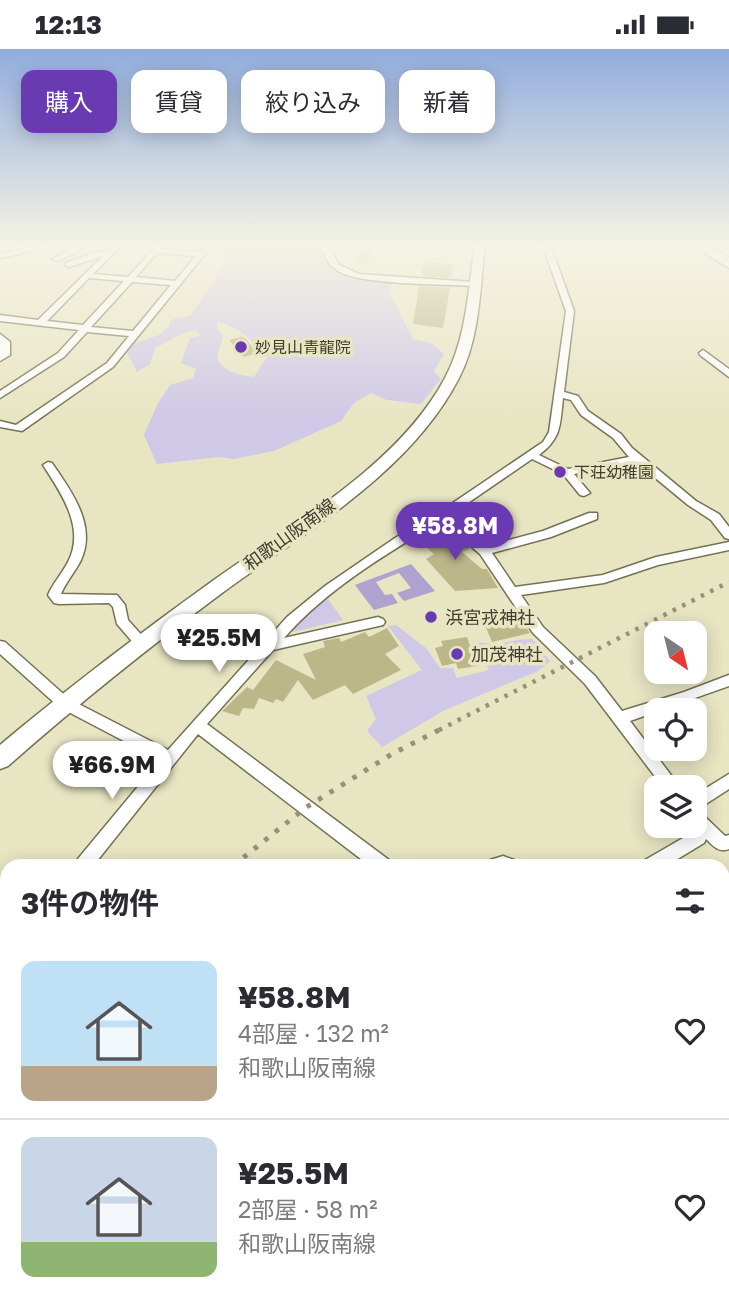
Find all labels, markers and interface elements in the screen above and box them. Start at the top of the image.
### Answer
text: 12:13 [35,9,102,40]
chip: 購入 [21,70,117,133]
chip: 賃貸 [131,70,227,133]
chip: 絞り込み [241,70,385,133]
chip: 新着 [399,70,495,133]
place label: 妙見山青龍院 [255,337,351,357]
marker: 妙見山青龍院 [233,339,249,355]
place label: 下荘幼稚園 [574,462,654,482]
marker: 下荘幼稚園 [552,464,568,480]
street label: 和歌山阪南線 [239,493,339,575]
pin: ¥58.8M [398,503,512,562]
text: ¥58.8M [412,511,498,539]
place label: 浜宮戎神社 [445,606,535,628]
marker: 浜宮戎神社 [423,609,439,625]
pin: ¥25.5M [162,615,276,674]
north arrow [644,621,707,684]
map controls [644,621,707,838]
text: ¥25.5M [176,623,262,651]
place label: 加茂神社 [471,643,543,665]
marker: 加茂神社 [449,646,465,662]
button: locate [644,698,707,761]
pin: ¥66.9M [55,741,169,801]
text: ¥66.9M [69,750,155,778]
button: layers [644,775,707,838]
icon: filters [671,882,709,920]
text: 3件の物件 [21,885,159,921]
text: ¥58.8M [238,979,351,1015]
icon: home [77,989,161,1073]
icon: heart [671,1012,709,1050]
text: 4部屋 · 132 m² [238,1019,389,1047]
text: 和歌山阪南線 [238,1053,376,1081]
text: ¥25.5M [238,1155,349,1191]
icon: home [77,1165,161,1249]
icon: heart [671,1188,709,1226]
text: 2部屋 · 58 m² [238,1195,378,1223]
text: 和歌山阪南線 [238,1229,376,1257]

